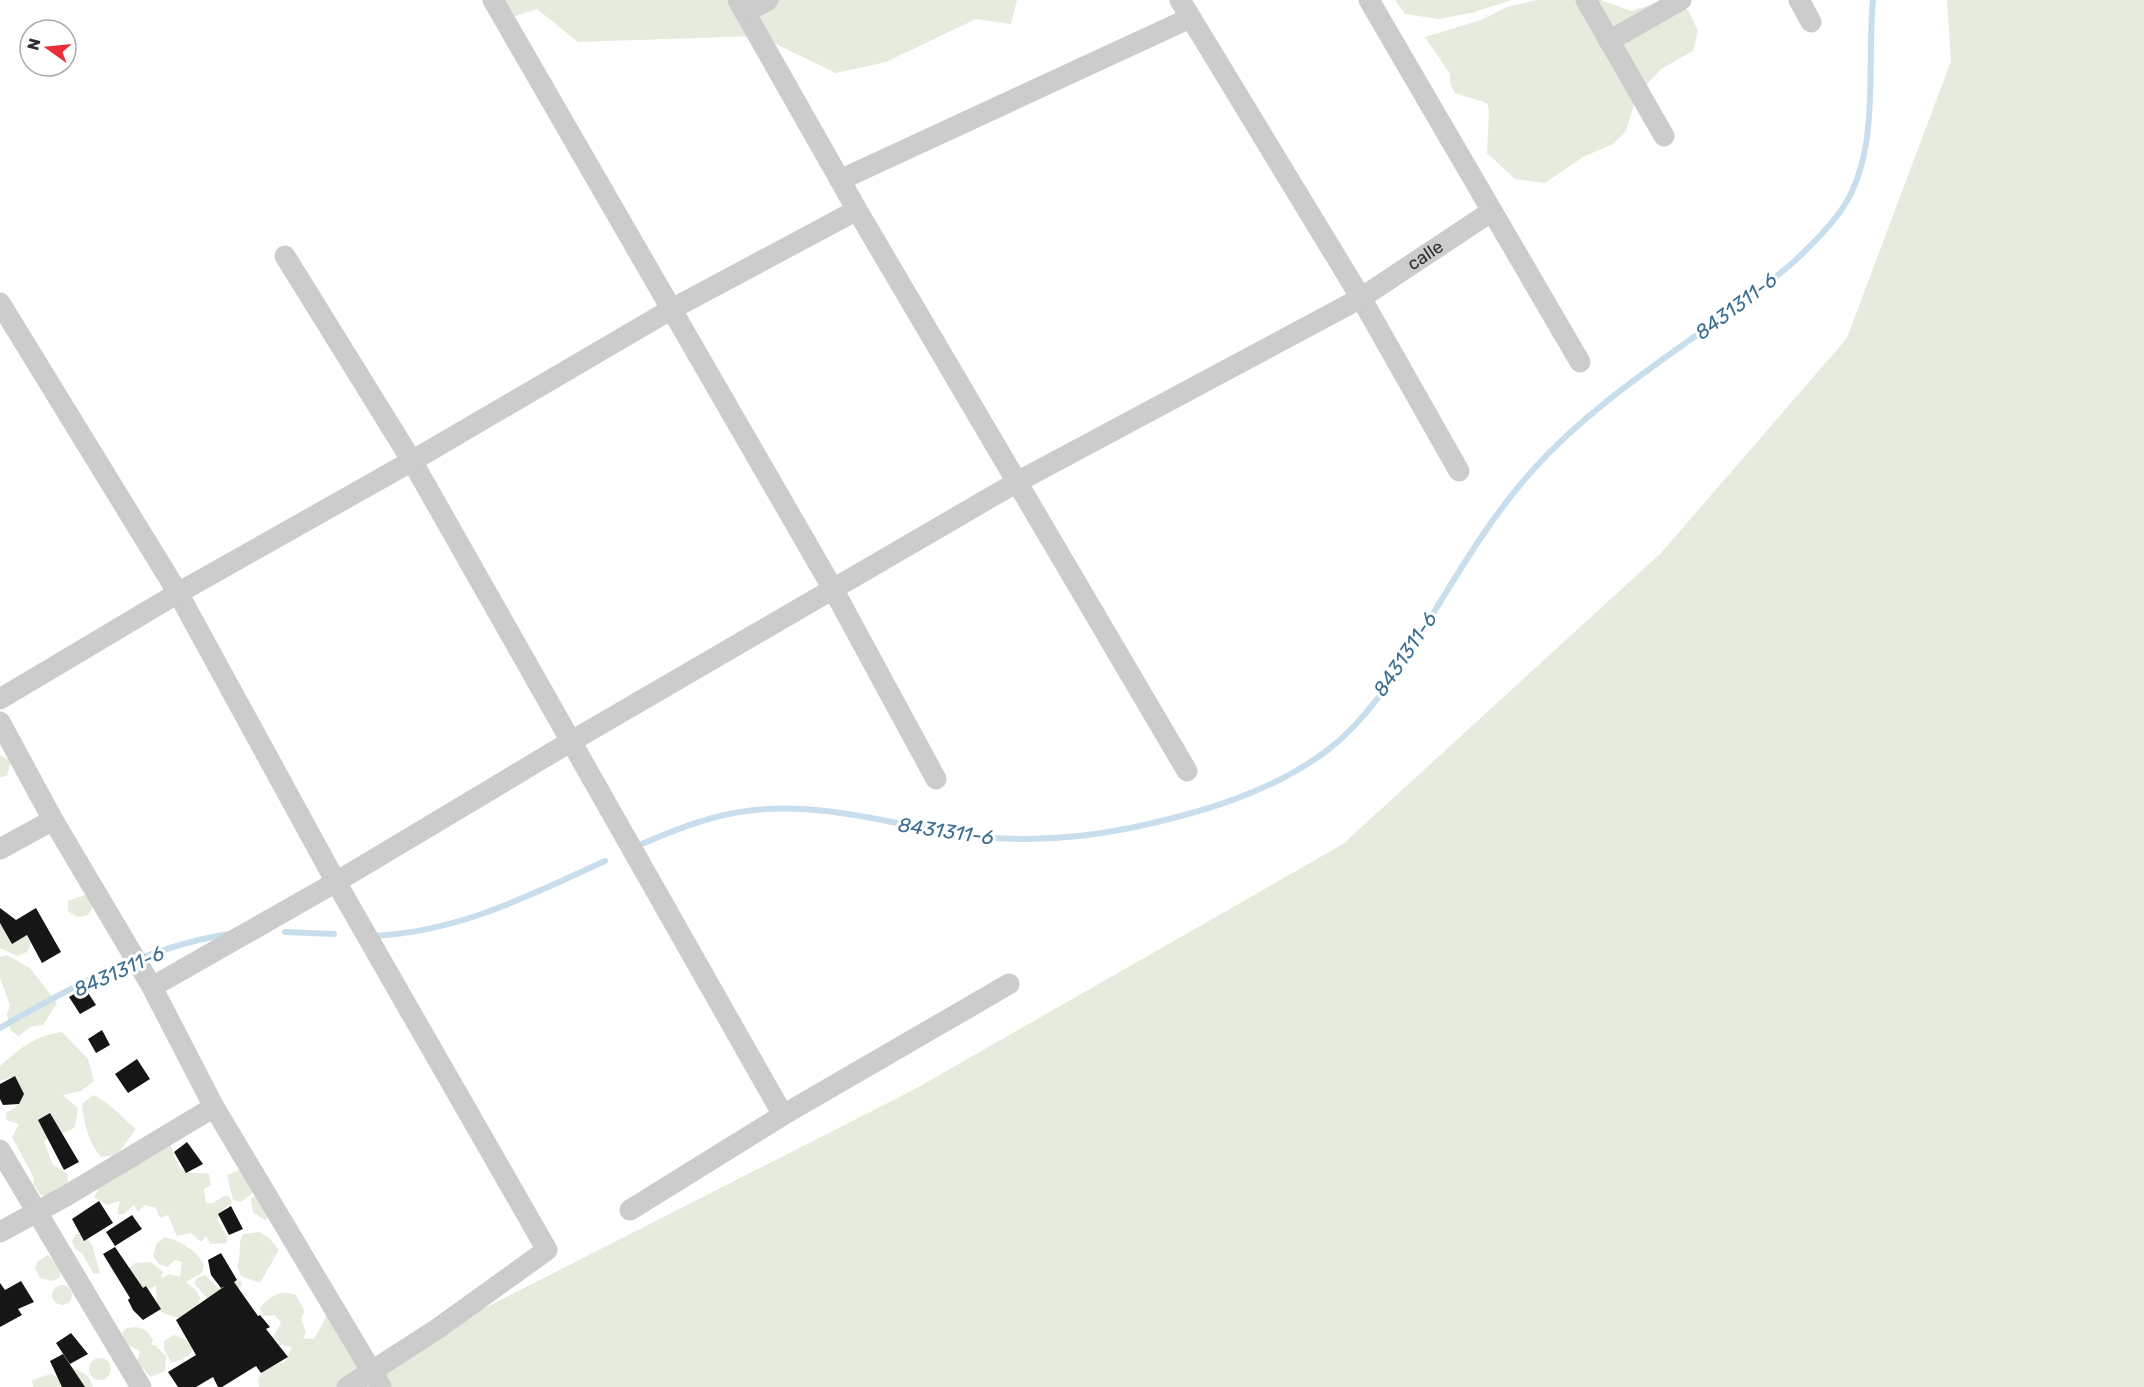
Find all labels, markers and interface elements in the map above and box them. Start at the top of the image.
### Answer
north arrow [18,18,78,78]
text: N [23,36,45,52]
street label: calle [1403,235,1447,275]
water label: 8431311-6 [1690,267,1782,345]
water label: 8431311-6 [1368,607,1442,701]
water label: 8431311-6 [897,812,995,850]
water label: 8431311-6 [70,940,168,1002]

